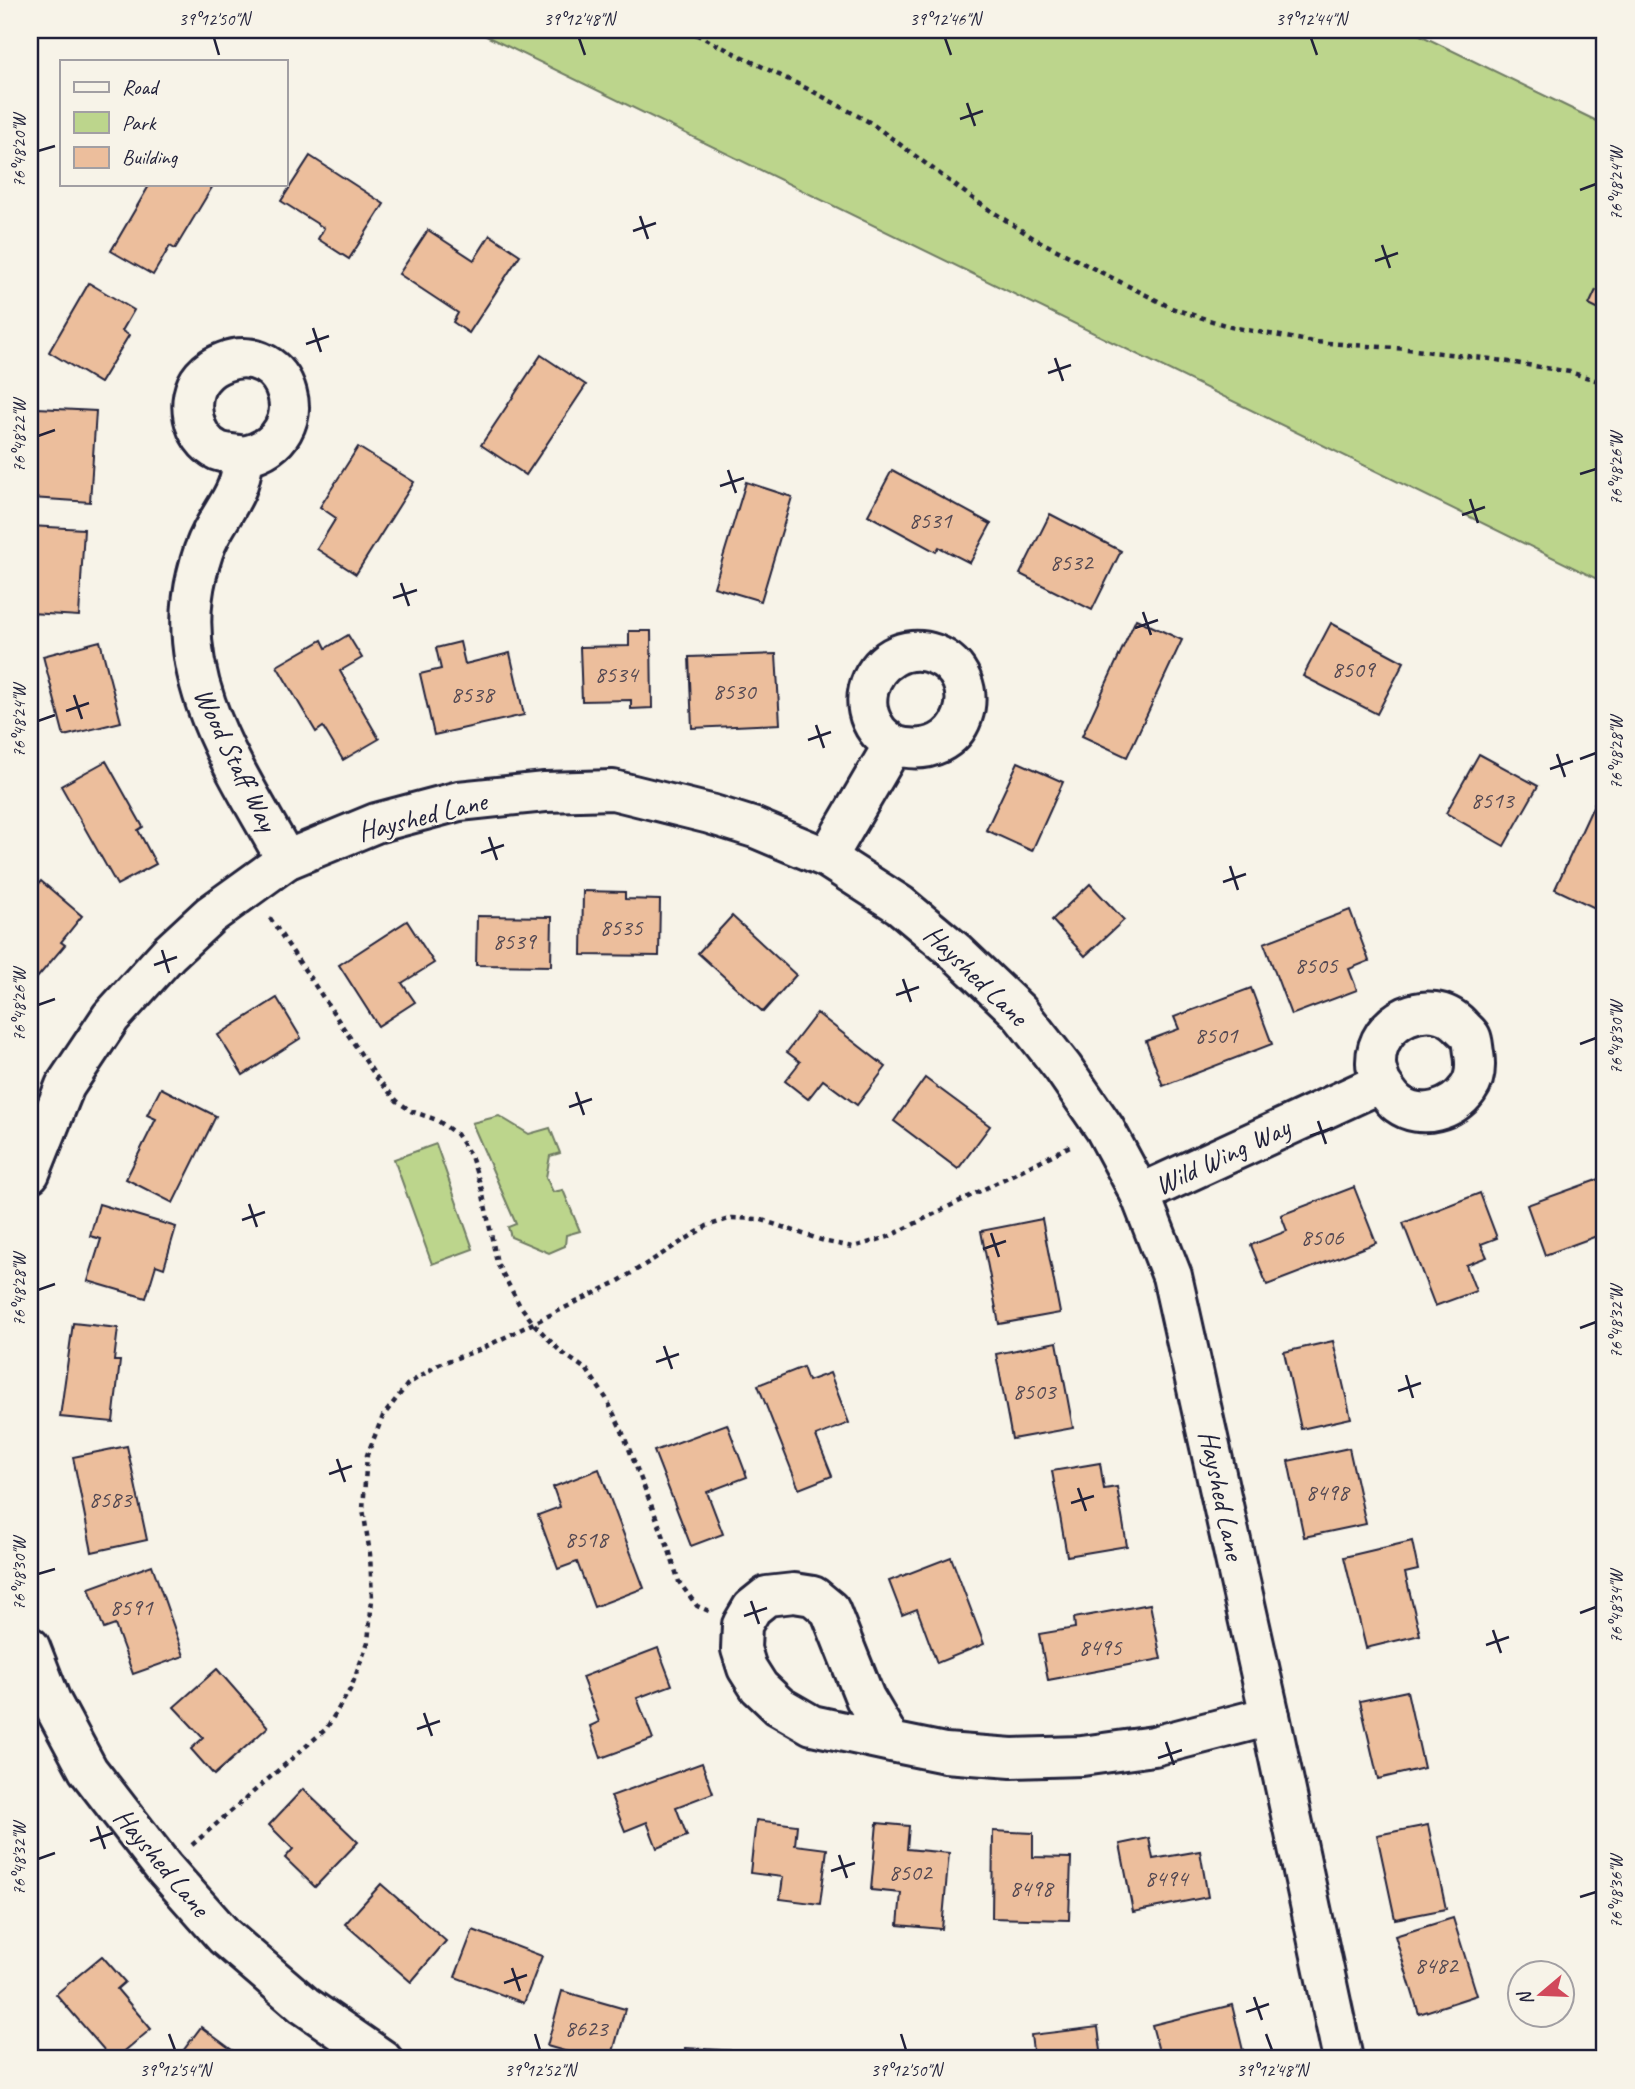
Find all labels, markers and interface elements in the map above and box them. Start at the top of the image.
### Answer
text: 39°12'50"N [179,8,253,30]
text: 39°12'48"N [544,8,618,30]
text: 39°12'46"N [910,8,984,30]
text: 39°12'44"N [1276,8,1350,30]
legend [60,60,287,186]
text: Road [122,74,161,100]
text: Park [122,110,157,136]
text: 76°48'20"W [8,111,30,188]
text: Building [122,144,179,170]
text: 76°48'24"W [1605,144,1627,221]
text: 76°48'22"W [8,396,30,473]
text: 76°48'26"W [1605,429,1627,506]
house number: 8531 [908,505,953,535]
house number: 8532 [1049,547,1095,577]
house number: 8509 [1331,654,1377,684]
house number: 8534 [594,659,640,689]
house number: 8530 [712,676,758,706]
house number: 8538 [450,679,496,709]
text: 76°48'24"W [8,681,30,758]
street label: Wood Staff Way [186,682,287,838]
text: 76°48'28"W [1605,713,1627,790]
street label: Hayshed Lane [354,783,492,849]
house number: 8513 [1470,785,1516,815]
house number: 8535 [599,912,644,942]
street label: Hayshed Lane [917,917,1037,1034]
house number: 8539 [492,926,538,956]
house number: 8505 [1294,950,1339,980]
text: 76°48'26"W [8,965,30,1042]
text: 76°48'30"W [1605,998,1627,1075]
house number: 8501 [1194,1020,1239,1050]
street label: Wild Wing Way [1149,1109,1297,1202]
house number: 8506 [1300,1222,1345,1252]
text: 76°48'28"W [8,1250,30,1327]
text: 76°48'32"W [1605,1282,1627,1359]
house number: 8503 [1012,1376,1058,1406]
street label: Hayshed Lane [1191,1427,1253,1565]
house number: 8498 [1305,1477,1351,1507]
house number: 8583 [88,1484,134,1514]
house number: 8518 [564,1524,610,1554]
text: 76°48'30"W [8,1534,30,1611]
text: 76°48'34"W [1605,1567,1627,1644]
house number: 8591 [109,1592,154,1622]
house number: 8495 [1078,1632,1123,1662]
street label: Hayshed Lane [106,1800,219,1925]
text: 76°48'32"W [8,1819,30,1896]
text: 76°48'36"W [1605,1852,1627,1929]
house number: 8502 [888,1857,934,1887]
house number: 8494 [1144,1863,1190,1893]
house number: 8498 [1009,1873,1055,1903]
house number: 8482 [1414,1950,1460,1980]
north arrow [1506,1960,1576,2030]
text: N [1512,1987,1539,2009]
house number: 8623 [564,2013,610,2043]
text: 39°12'54"N [140,2059,214,2081]
text: 39°12'52"N [505,2059,579,2081]
text: 39°12'50"N [871,2059,945,2081]
text: 39°12'48"N [1237,2059,1311,2081]

